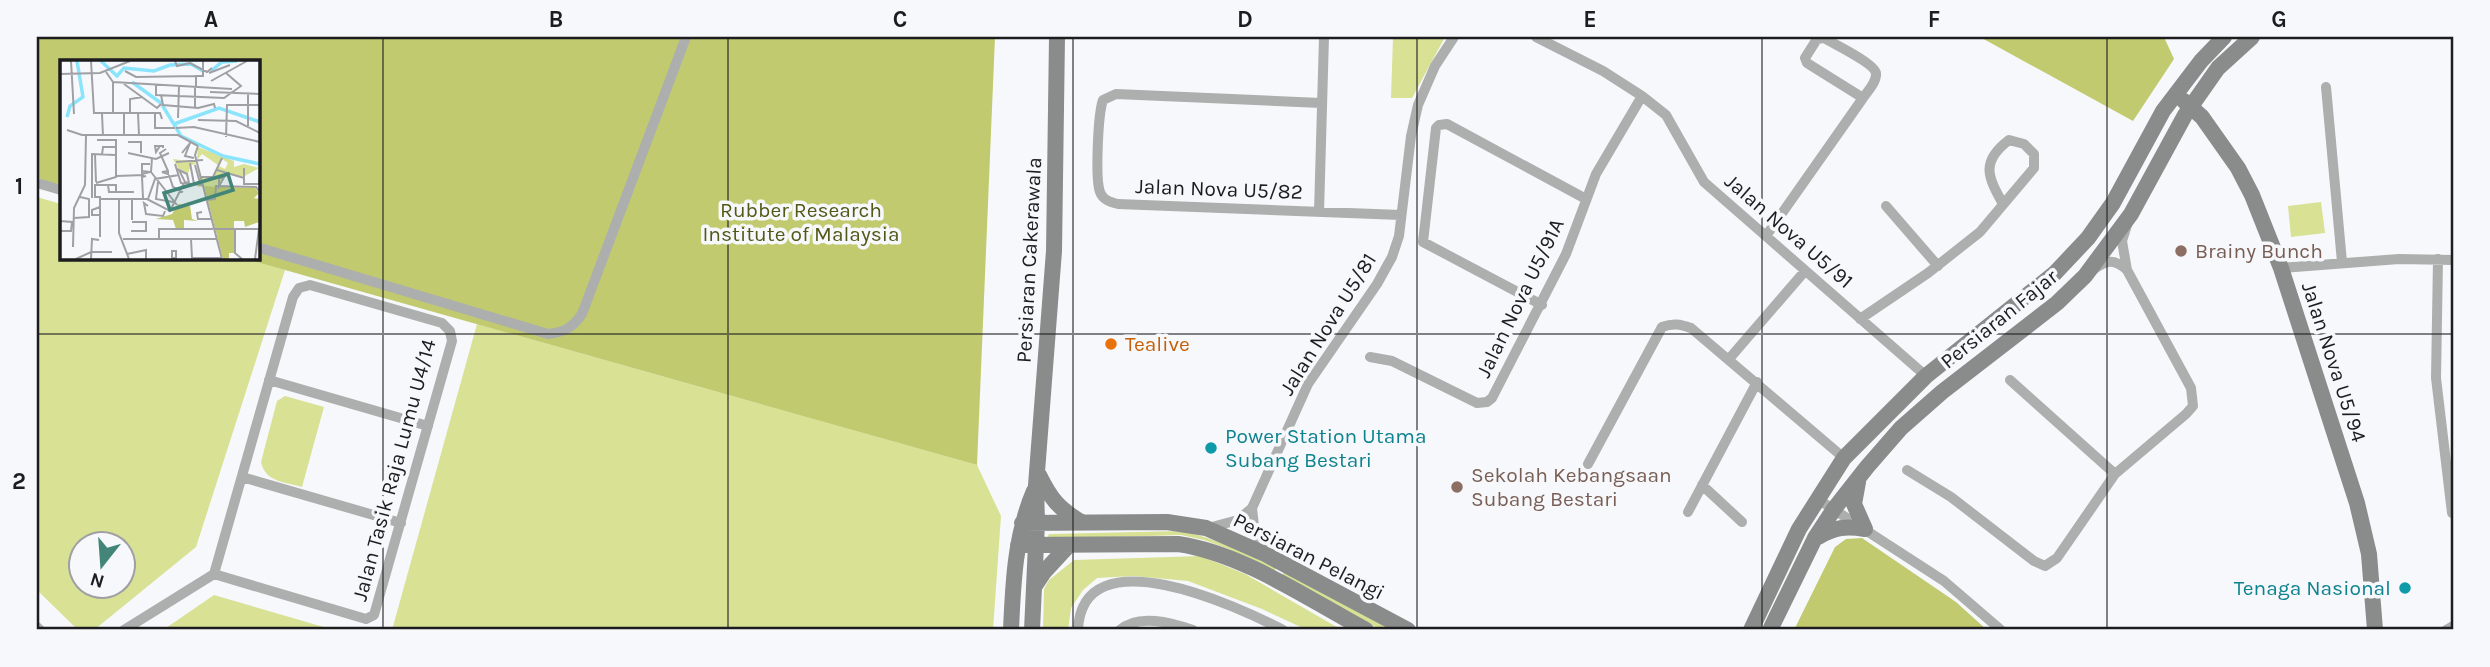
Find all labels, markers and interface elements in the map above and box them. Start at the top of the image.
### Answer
text: A [204,6,218,33]
text: B [549,6,563,33]
text: C [893,6,907,33]
text: D [1237,6,1253,33]
text: E [1583,6,1597,33]
text: F [1928,6,1940,33]
text: G [2271,6,2287,33]
inset map [60,60,259,259]
street label: Persiaran Cakerawala [1012,156,1046,364]
street label: Jalan Nova U5/91 [1720,169,1858,293]
text: 1 [15,173,23,200]
street label: Jalan Nova U5/82 [1135,174,1303,204]
park label: Rubber Research Institute of Malaysia [702,198,900,246]
street label: Jalan Nova U5/91A [1471,215,1569,381]
place label: Brainy Bunch [2195,239,2323,263]
marker: Brainy Bunch [2173,243,2189,259]
street label: Jalan Nova U5/81 [1275,249,1381,399]
street label: Persiaran Fajar [1936,264,2063,373]
street label: Jalan Nova U5/94 [2297,279,2371,445]
place label: Tealive [1125,332,1190,356]
street label: Jalan Tasik Raja Lumu U4/14 [347,336,441,604]
marker: Tealive [1103,336,1119,352]
place label: Power Station Utama Subang Bestari [1225,424,1427,472]
marker: Power Station Utama Subang Bestari [1203,440,1219,456]
place label: Sekolah Kebangsaan Subang Bestari [1471,463,1672,511]
text: 2 [12,468,26,495]
marker: Sekolah Kebangsaan Subang Bestari [1449,479,1465,495]
street label: Persiaran Pelangi [1229,508,1389,604]
north arrow [66,530,136,600]
text: N [88,568,107,593]
place label: Tenaga Nasional [2234,576,2391,600]
marker: Tenaga Nasional [2397,580,2413,596]

